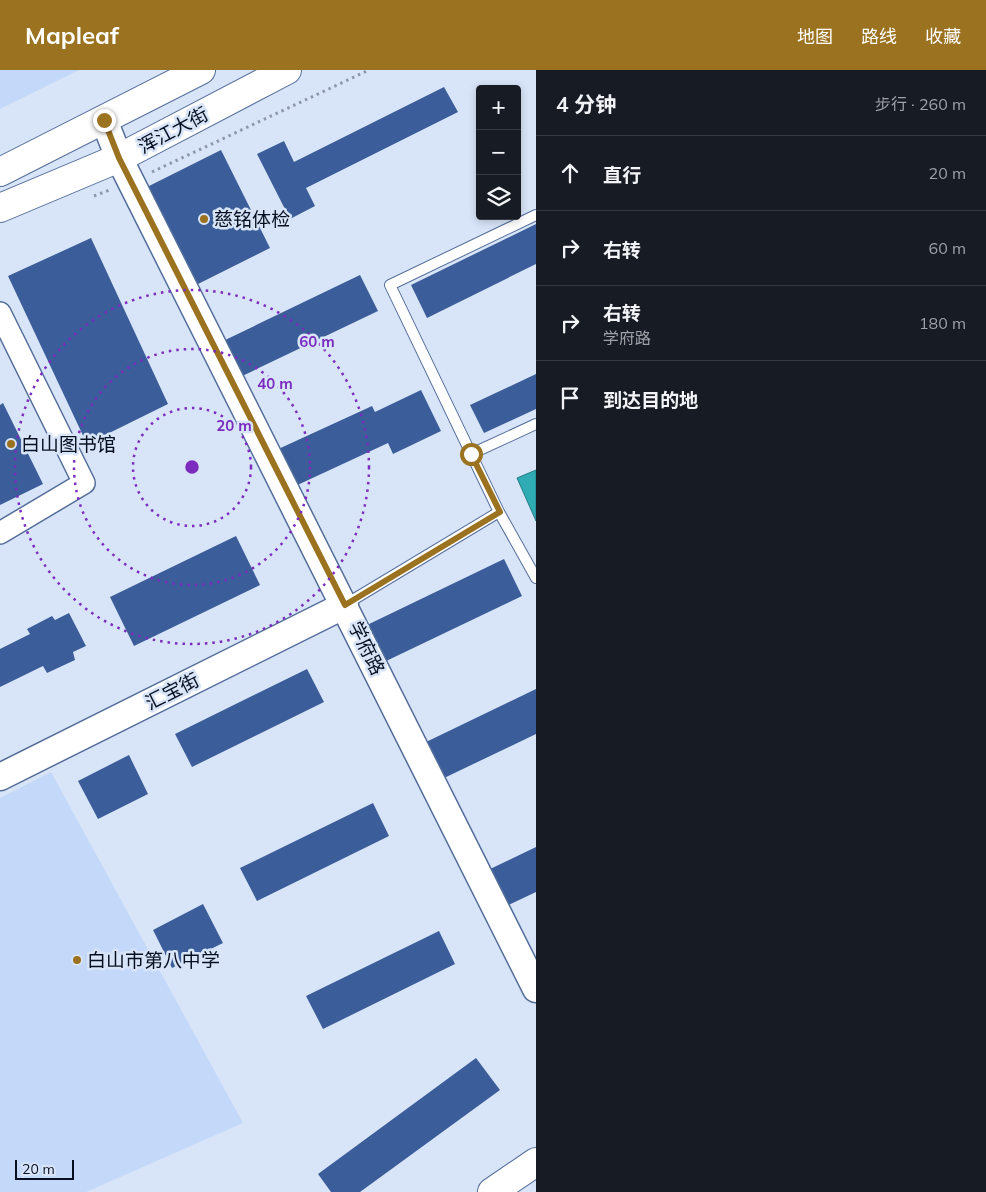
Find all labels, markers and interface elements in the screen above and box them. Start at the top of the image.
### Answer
text: Mapleaf [25,20,119,50]
text: 地图 [797,25,833,48]
text: 路线 [861,25,897,48]
text: 收藏 [925,25,961,48]
map controls [476,85,521,220]
button: + [476,85,521,130]
text: 4 分钟 [556,91,616,117]
text: 步行 · 260 m [875,94,966,114]
street label: 浑江大街 [134,102,212,158]
route end [93,109,116,132]
button: − [476,130,521,175]
icon: ahead [556,159,584,187]
text: 直行 [603,163,641,187]
text: 20 m [929,163,966,183]
button: layers [476,175,521,220]
place label: 慈铭体检 [214,207,290,231]
marker: 慈铭体检 [198,213,210,225]
icon: right [556,234,584,262]
text: 右转 [603,238,641,262]
text: 60 m [929,238,966,258]
text: 右转 [603,301,641,325]
icon: right [556,309,584,337]
text: 180 m [919,313,966,333]
text: 学府路 [603,328,651,348]
text: 60 m [299,332,335,351]
text: 40 m [257,374,293,393]
icon: arrive [556,384,584,412]
text: 到达目的地 [603,388,698,412]
text: 20 m [216,416,252,435]
place label: 白山图书馆 [21,432,116,456]
marker: 白山图书馆 [5,438,17,450]
route start [460,443,483,466]
centre of rings [183,458,201,476]
street label: 学府路 [344,617,390,679]
street label: 汇宝街 [141,667,203,715]
place label: 白山市第八中学 [87,948,220,972]
marker: 白山市第八中学 [71,954,83,966]
scale bar [15,1157,74,1180]
text: 20 m [22,1160,55,1178]

